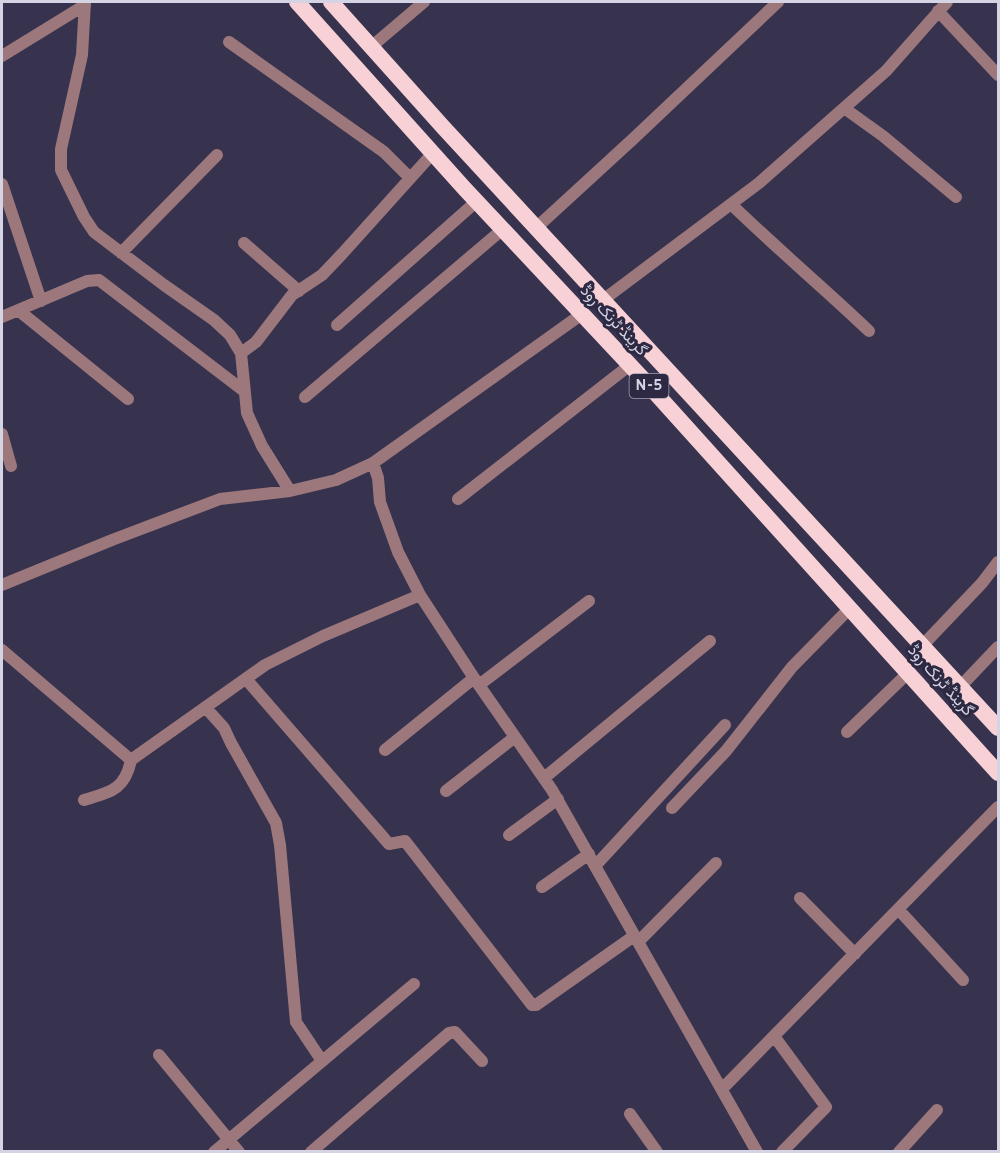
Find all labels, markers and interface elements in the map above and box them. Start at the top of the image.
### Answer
street label: گرینڈ ٹرنک روڈ [575,282,651,360]
road number: N-5 [630,374,668,398]
street label: گرینڈ ٹرنک روڈ [903,641,977,721]

